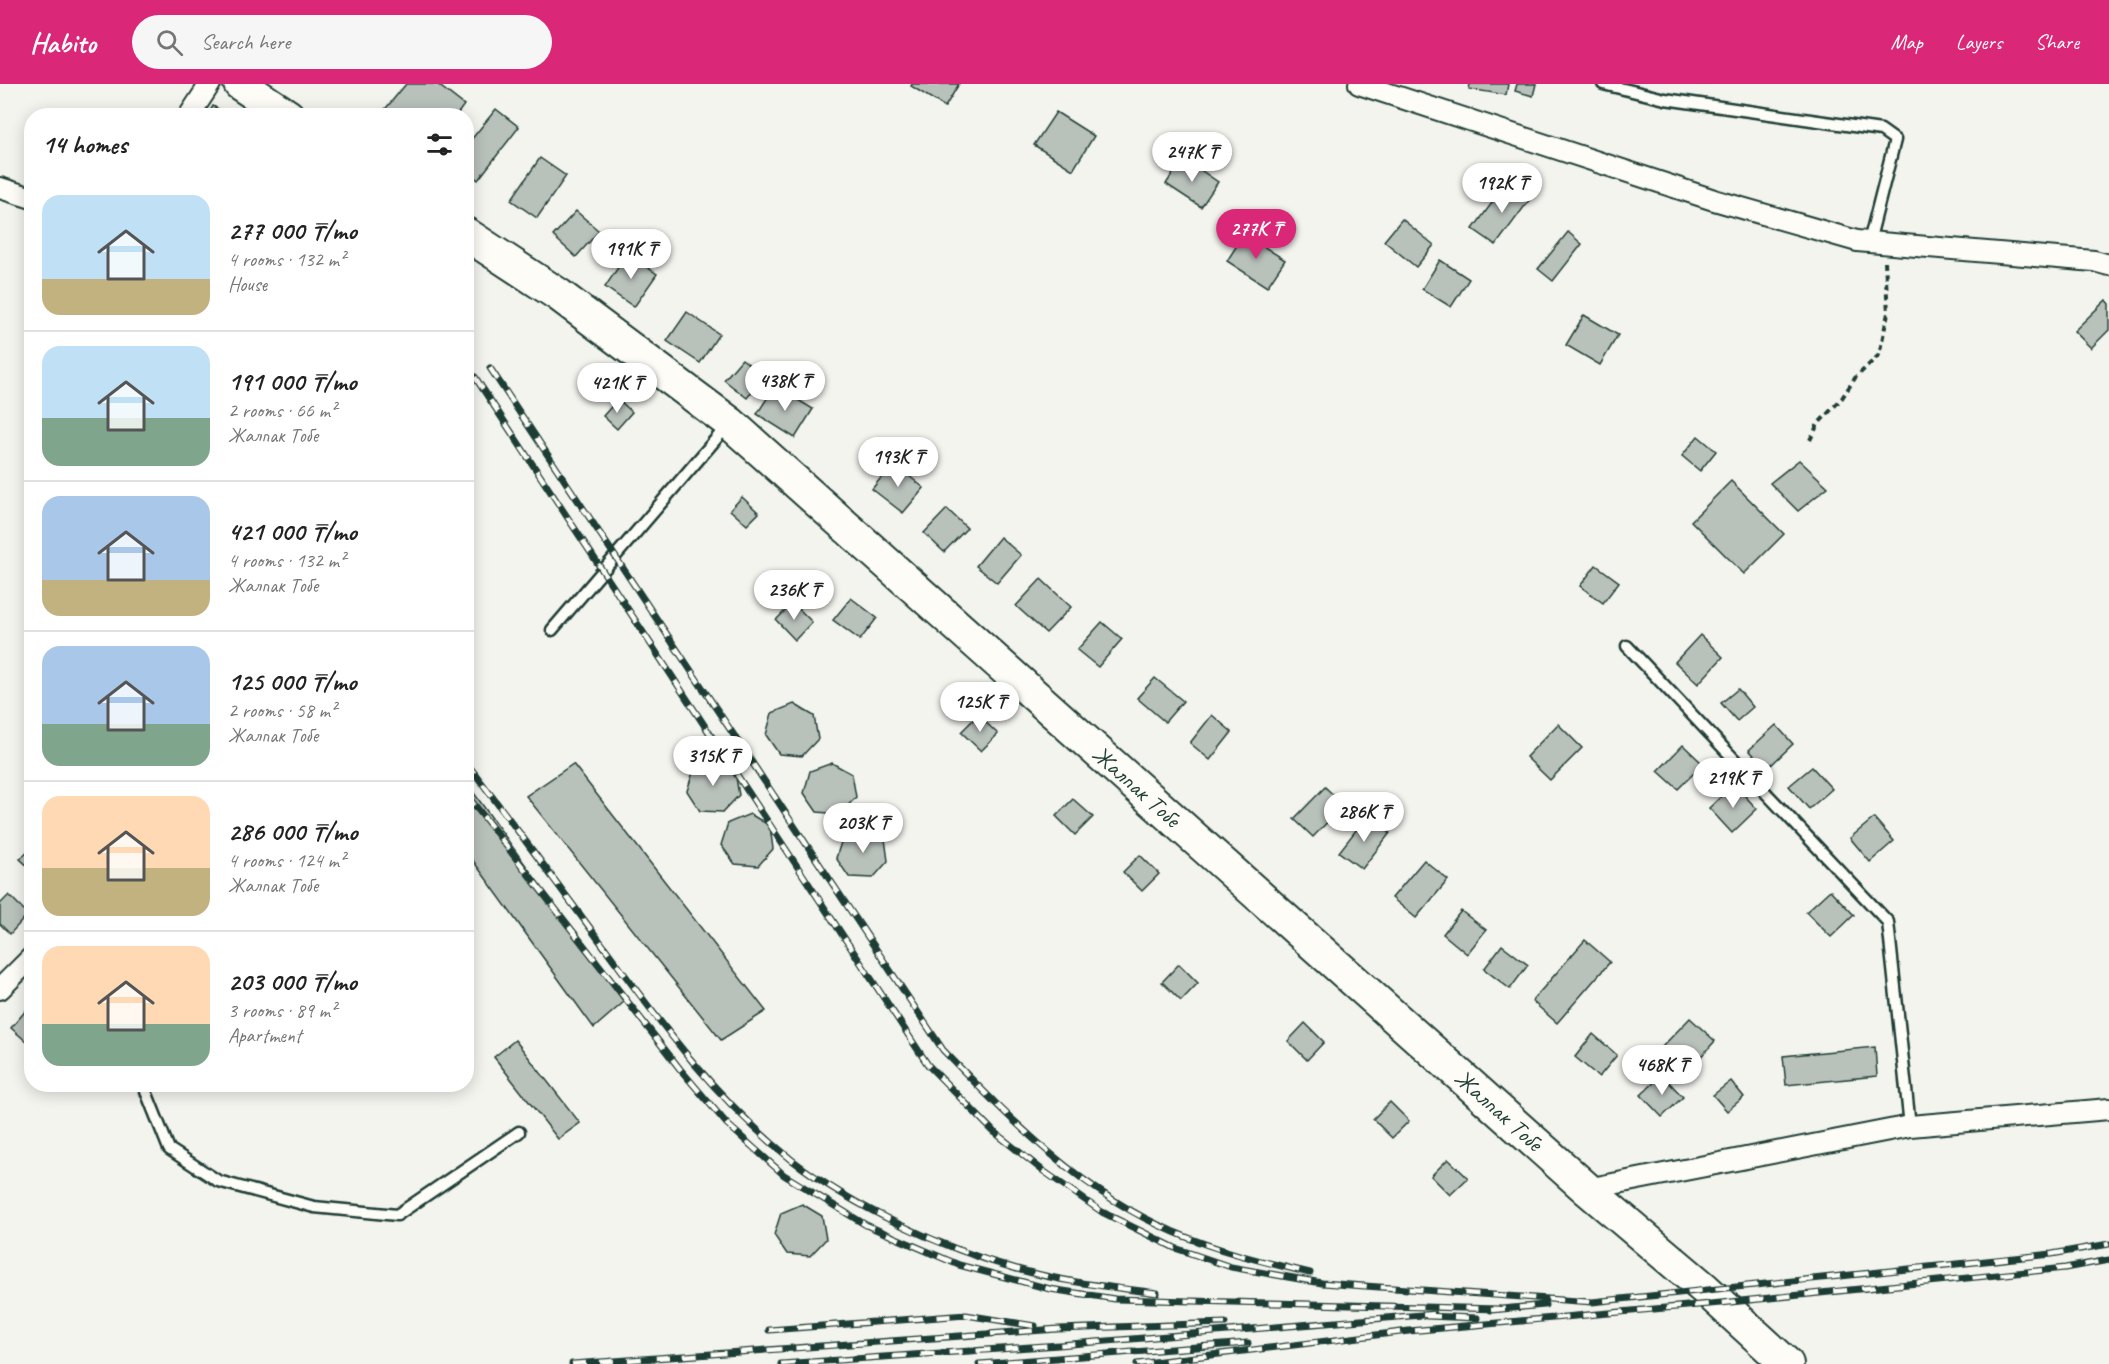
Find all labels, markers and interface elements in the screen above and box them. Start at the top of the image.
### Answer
search box [132,15,552,69]
text: Habito [30,25,96,60]
icon: search [153,26,186,59]
text: Search here [201,28,291,56]
text: Map [1890,29,1923,55]
text: Layers [1956,29,2002,55]
text: Share [2035,29,2079,55]
text: 14 homes [42,128,127,161]
icon: filters [423,128,456,161]
pin: 247K ₸ [1143,132,1241,183]
text: 247K ₸ [1166,139,1218,164]
pin: 192K ₸ [1453,163,1551,214]
text: 192K ₸ [1476,170,1528,195]
pin: 277K ₸ [1207,209,1305,260]
text: 277 000 ₸/mo [228,214,357,247]
text: 277K ₸ [1230,216,1282,241]
icon: home [90,219,162,291]
pin: 191K ₸ [582,229,680,280]
text: 191K ₸ [605,236,657,261]
text: 4 rooms · 132 m² [228,247,345,272]
text: House [228,272,267,297]
pin: 438K ₸ [736,361,834,412]
pin: 421K ₸ [568,363,666,414]
text: 191 000 ₸/mo [228,365,356,398]
text: 438K ₸ [759,368,811,393]
icon: home [90,370,162,442]
text: 421K ₸ [591,370,643,395]
text: 2 rooms · 66 m² [228,398,336,423]
text: Жалпак Тобе [228,423,318,448]
pin: 193K ₸ [849,437,947,488]
text: 193K ₸ [872,444,924,469]
text: 421 000 ₸/mo [228,515,357,548]
icon: home [90,520,162,592]
text: 4 rooms · 132 m² [228,548,345,573]
pin: 236K ₸ [745,570,843,621]
text: Жалпак Тобе [228,573,318,598]
text: 236K ₸ [768,577,820,602]
text: 125 000 ₸/mo [228,665,356,698]
icon: home [90,670,162,742]
pin: 125K ₸ [931,682,1029,733]
text: 125K ₸ [954,689,1006,714]
text: 2 rooms · 58 m² [228,698,336,723]
text: Жалпак Тобе [228,723,318,748]
pin: 315K ₸ [664,736,762,787]
street label: Жалпак Тобе [1086,739,1189,835]
text: 315K ₸ [687,743,739,768]
pin: 219K ₸ [1684,758,1782,809]
text: 219K ₸ [1707,765,1759,790]
pin: 286K ₸ [1315,792,1413,843]
text: 286K ₸ [1338,799,1390,824]
pin: 203K ₸ [814,803,912,854]
text: 203K ₸ [837,810,889,835]
text: 286 000 ₸/mo [228,815,357,848]
icon: home [90,820,162,892]
text: 4 rooms · 124 m² [228,848,345,873]
text: Жалпак Тобе [228,873,318,898]
text: 203 000 ₸/mo [228,965,357,998]
icon: home [90,970,162,1042]
text: 3 rooms · 89 m² [228,998,336,1023]
text: Apartment [228,1023,301,1048]
pin: 468K ₸ [1613,1045,1711,1096]
text: 468K ₸ [1636,1052,1688,1077]
street label: Жалпак Тобе [1448,1063,1551,1159]

